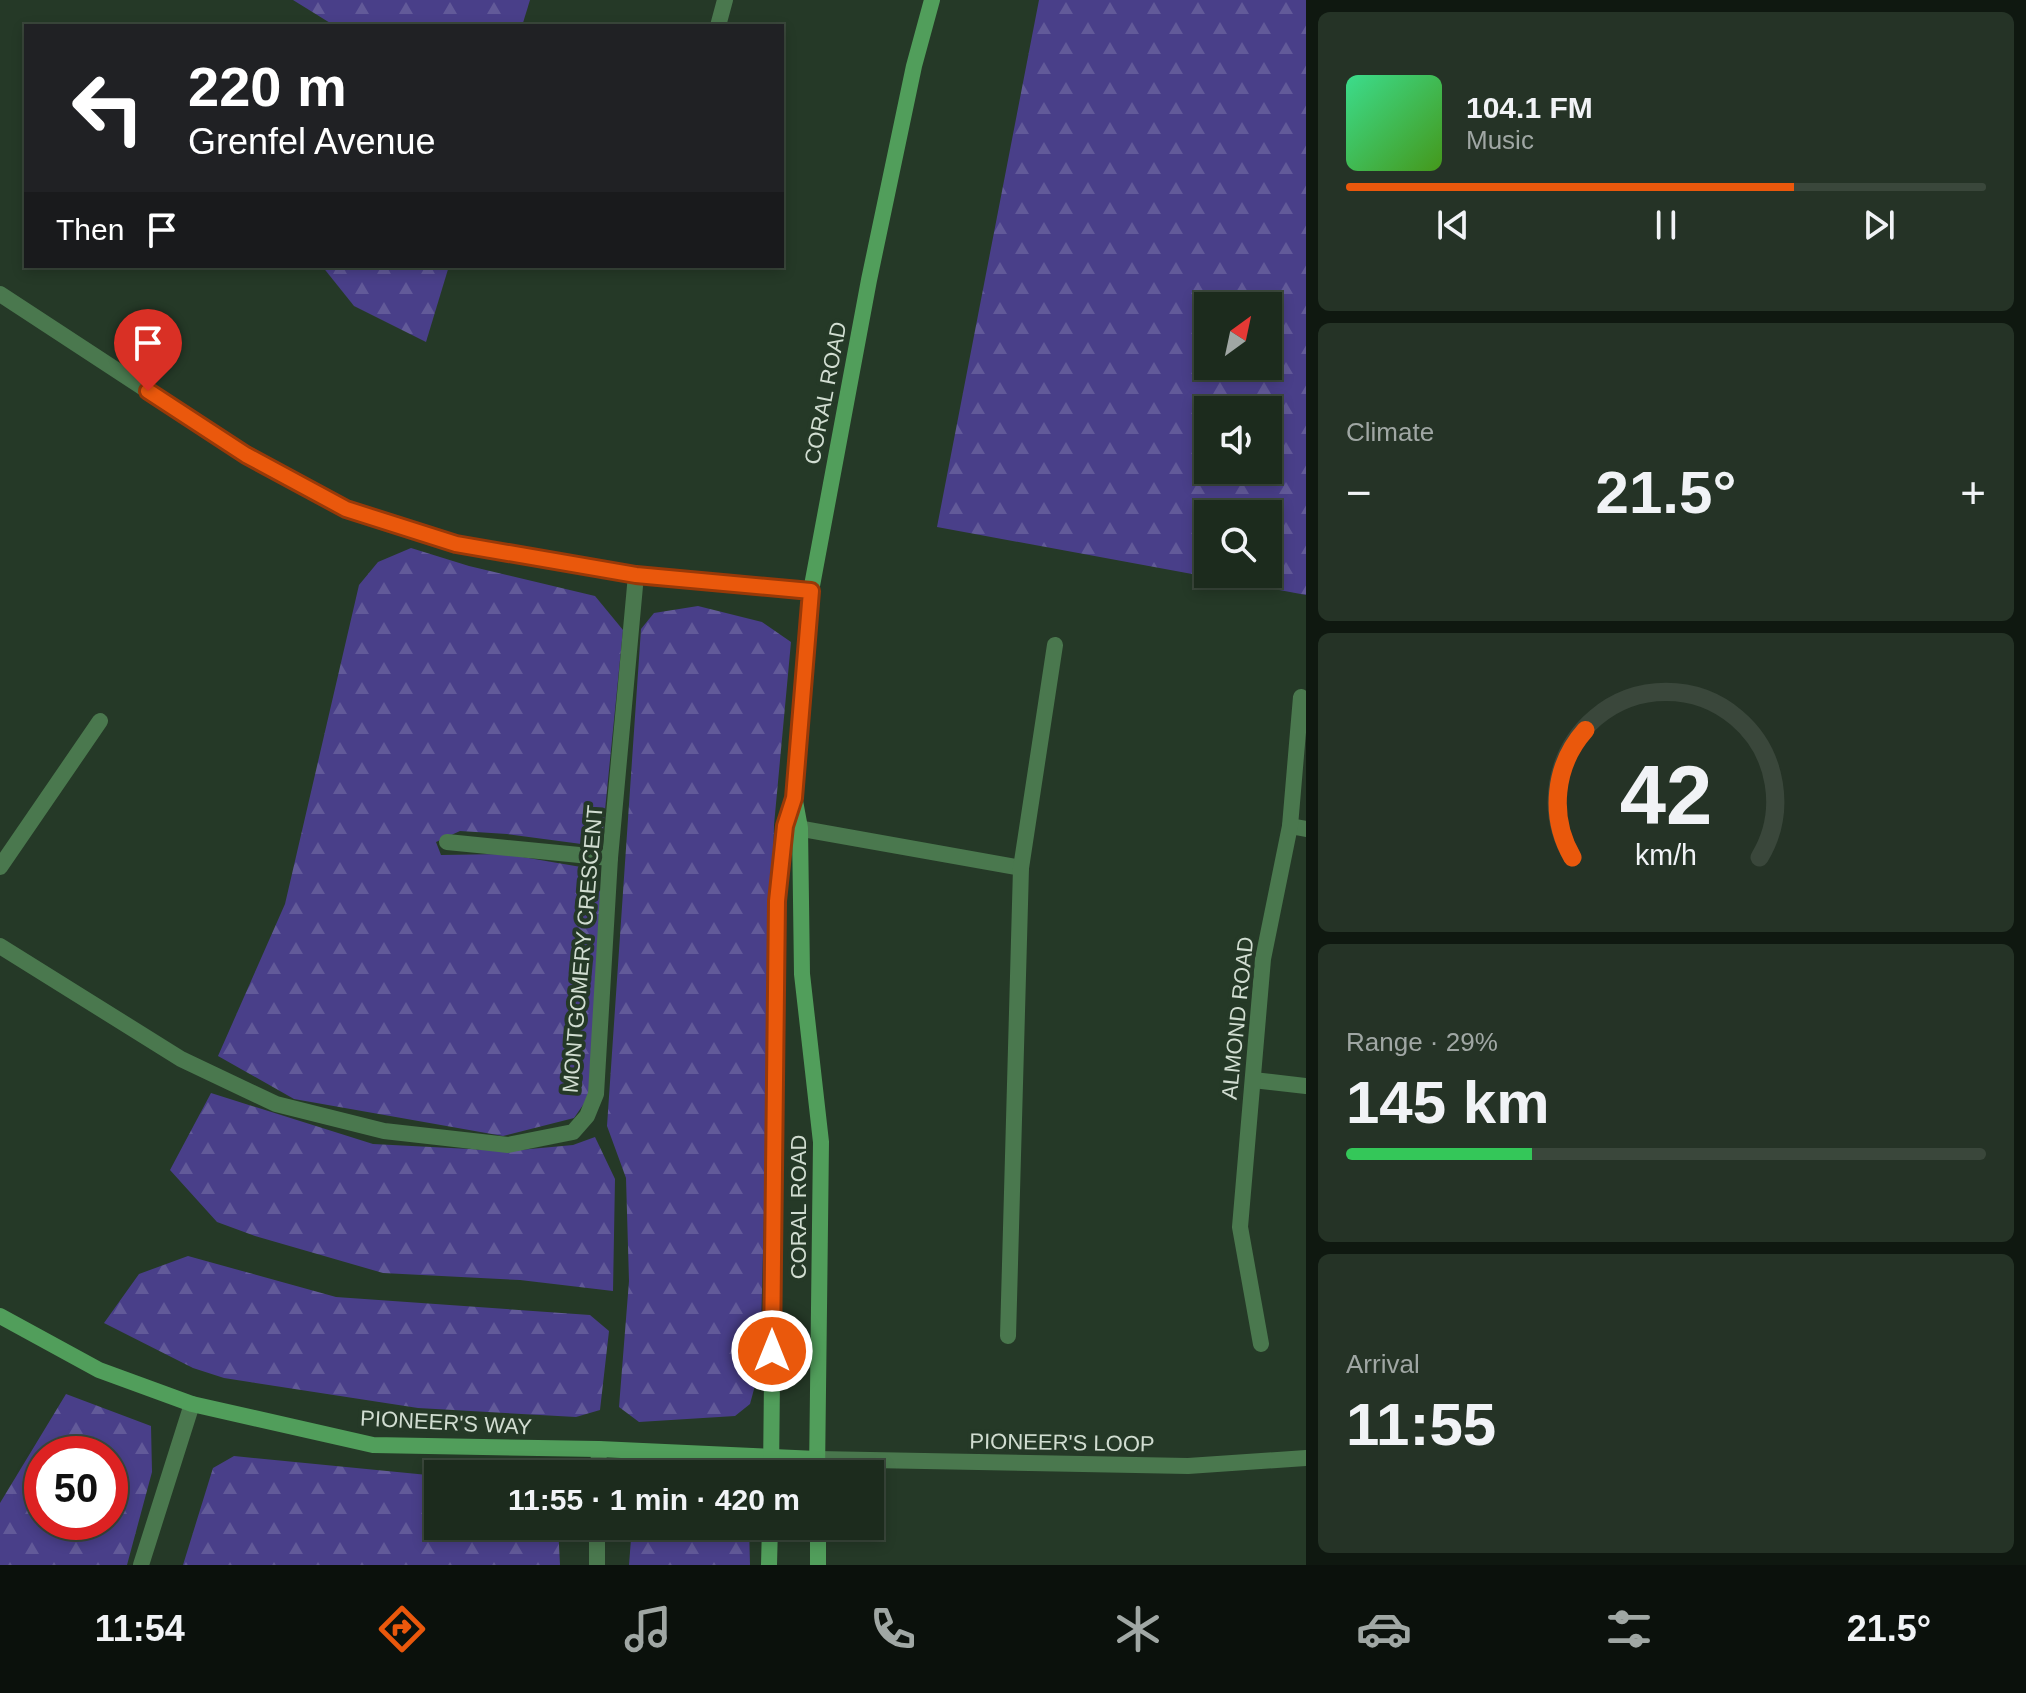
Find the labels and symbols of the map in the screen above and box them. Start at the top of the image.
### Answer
north arrow [1194,292,1282,380]
pin [114,309,182,391]
street label: CORAL ROAD [799,320,852,466]
street label: MONTGOMERY CRESCENT [557,804,608,1094]
street label: ALMOND ROAD [1217,935,1258,1101]
street label: CORAL ROAD [786,1135,811,1279]
position arrow [730,1309,814,1393]
street label: PIONEER'S WAY [360,1406,533,1439]
street label: PIONEER'S LOOP [969,1428,1155,1457]
speed limit sign: 50 [24,1436,128,1540]

